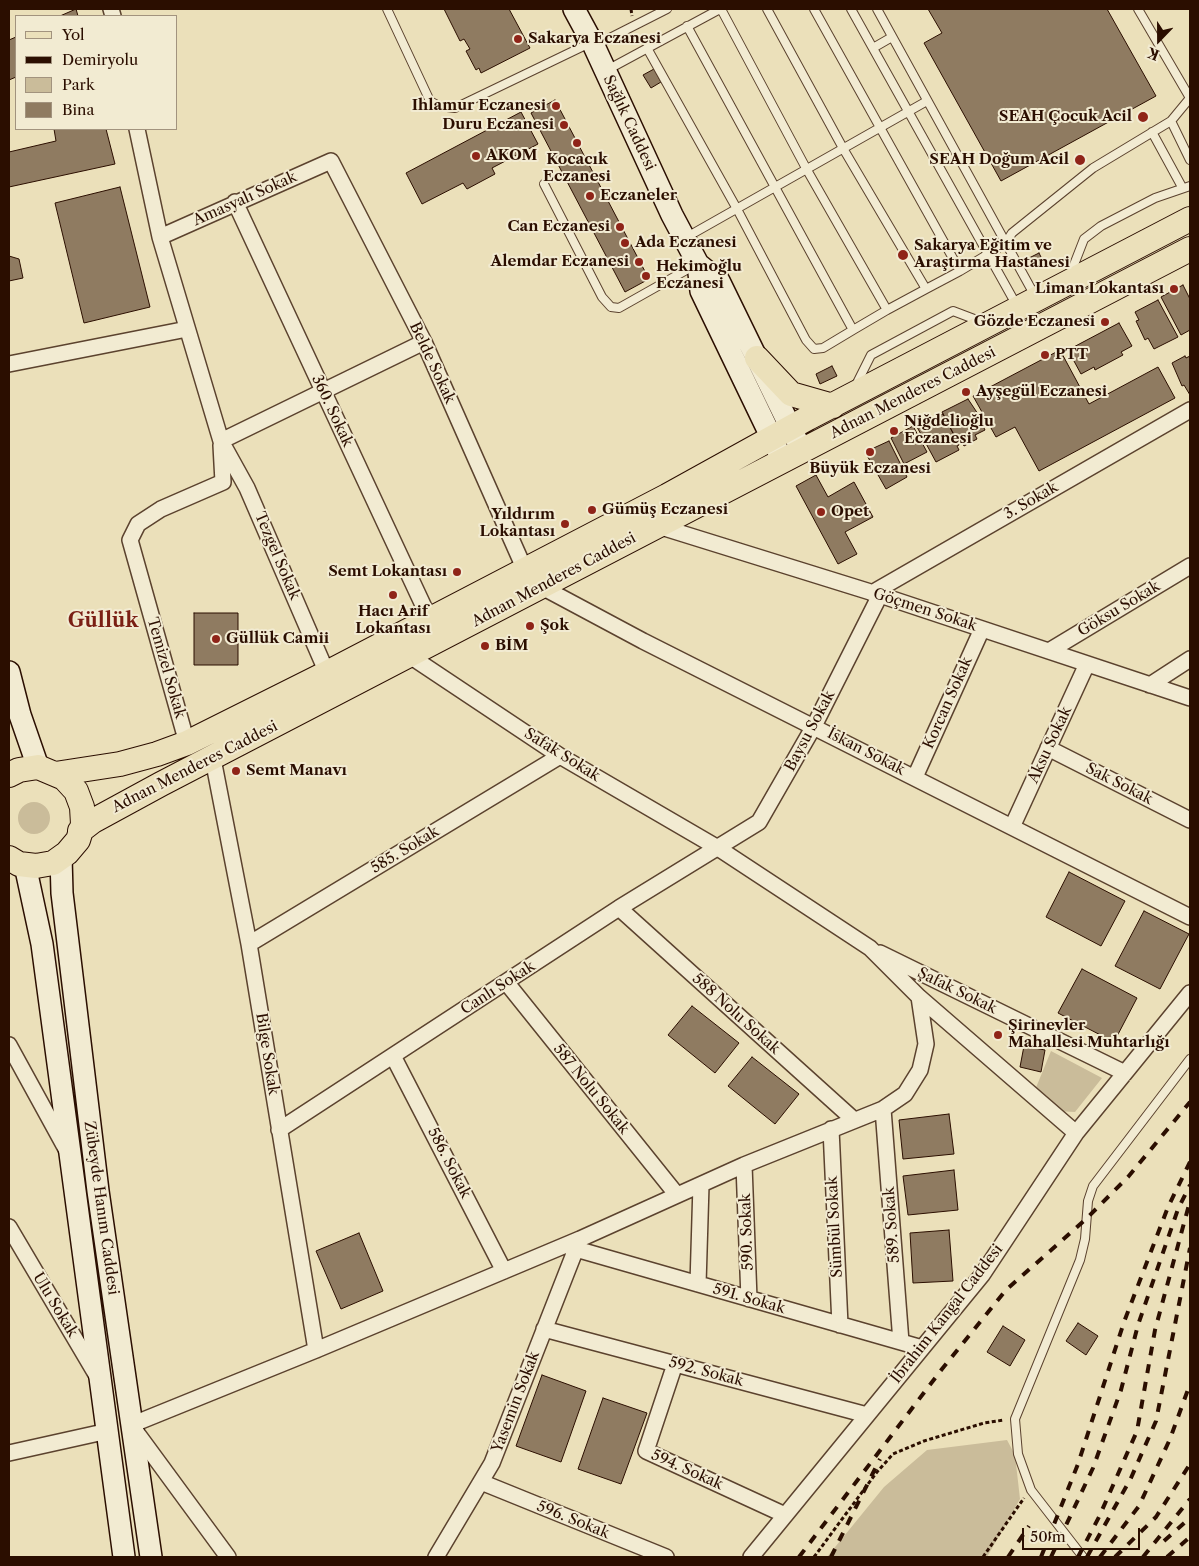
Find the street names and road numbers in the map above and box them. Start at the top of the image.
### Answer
street label: Sağlık Caddesi [599,72,659,174]
street label: Amasyalı Sokak [190,168,300,230]
street label: Belde Sokak [405,319,459,407]
street label: Adnan Menderes Caddesi [827,343,999,443]
street label: 360. Sokak [308,372,356,450]
street label: 3. Sokak [1001,478,1061,524]
street label: Tezgel Sokak [250,509,304,603]
street label: Adnan Menderes Caddesi [469,529,639,631]
street label: Göksu Sokak [1075,577,1163,641]
street label: Göçmen Sokak [871,585,979,635]
street label: Temizel Sokak [143,615,189,721]
street label: Korcan Sokak [920,654,976,752]
street label: Baysu Sokak [781,687,839,775]
street label: Aksu Sokak [1024,704,1076,786]
street label: Adnan Menderes Caddesi [109,717,281,817]
street label: Safak Sokak [521,725,603,785]
street label: İskan Sokak [824,725,908,779]
street label: Sak Sokak [1083,759,1155,809]
street label: 585. Sokak [368,823,442,877]
street label: Canlı Sokak [457,957,539,1019]
street label: Şafak Sokak [914,964,1000,1018]
street label: 588 Nolu Sokak [688,970,784,1058]
street label: Bilge Sokak [252,1012,282,1096]
street label: 587 Nolu Sokak [549,1040,633,1138]
street label: Zübeyde Hanım Caddesi [80,1120,122,1296]
street label: 586. Sokak [424,1125,474,1201]
street label: Sümbül Sokak [823,1176,847,1278]
street label: 589. Sokak [880,1186,904,1264]
street label: 590. Sokak [737,1193,757,1271]
street label: İbrahim Kangal Caddesi [887,1241,1007,1387]
street label: Ulu Sokak [29,1269,81,1341]
street label: 591. Sokak [711,1280,787,1318]
street label: Yasemin Sokak [488,1349,544,1455]
street label: 592. Sokak [667,1353,745,1391]
street label: 594. Sokak [648,1446,726,1494]
street label: 596. Sokak [534,1497,612,1543]

